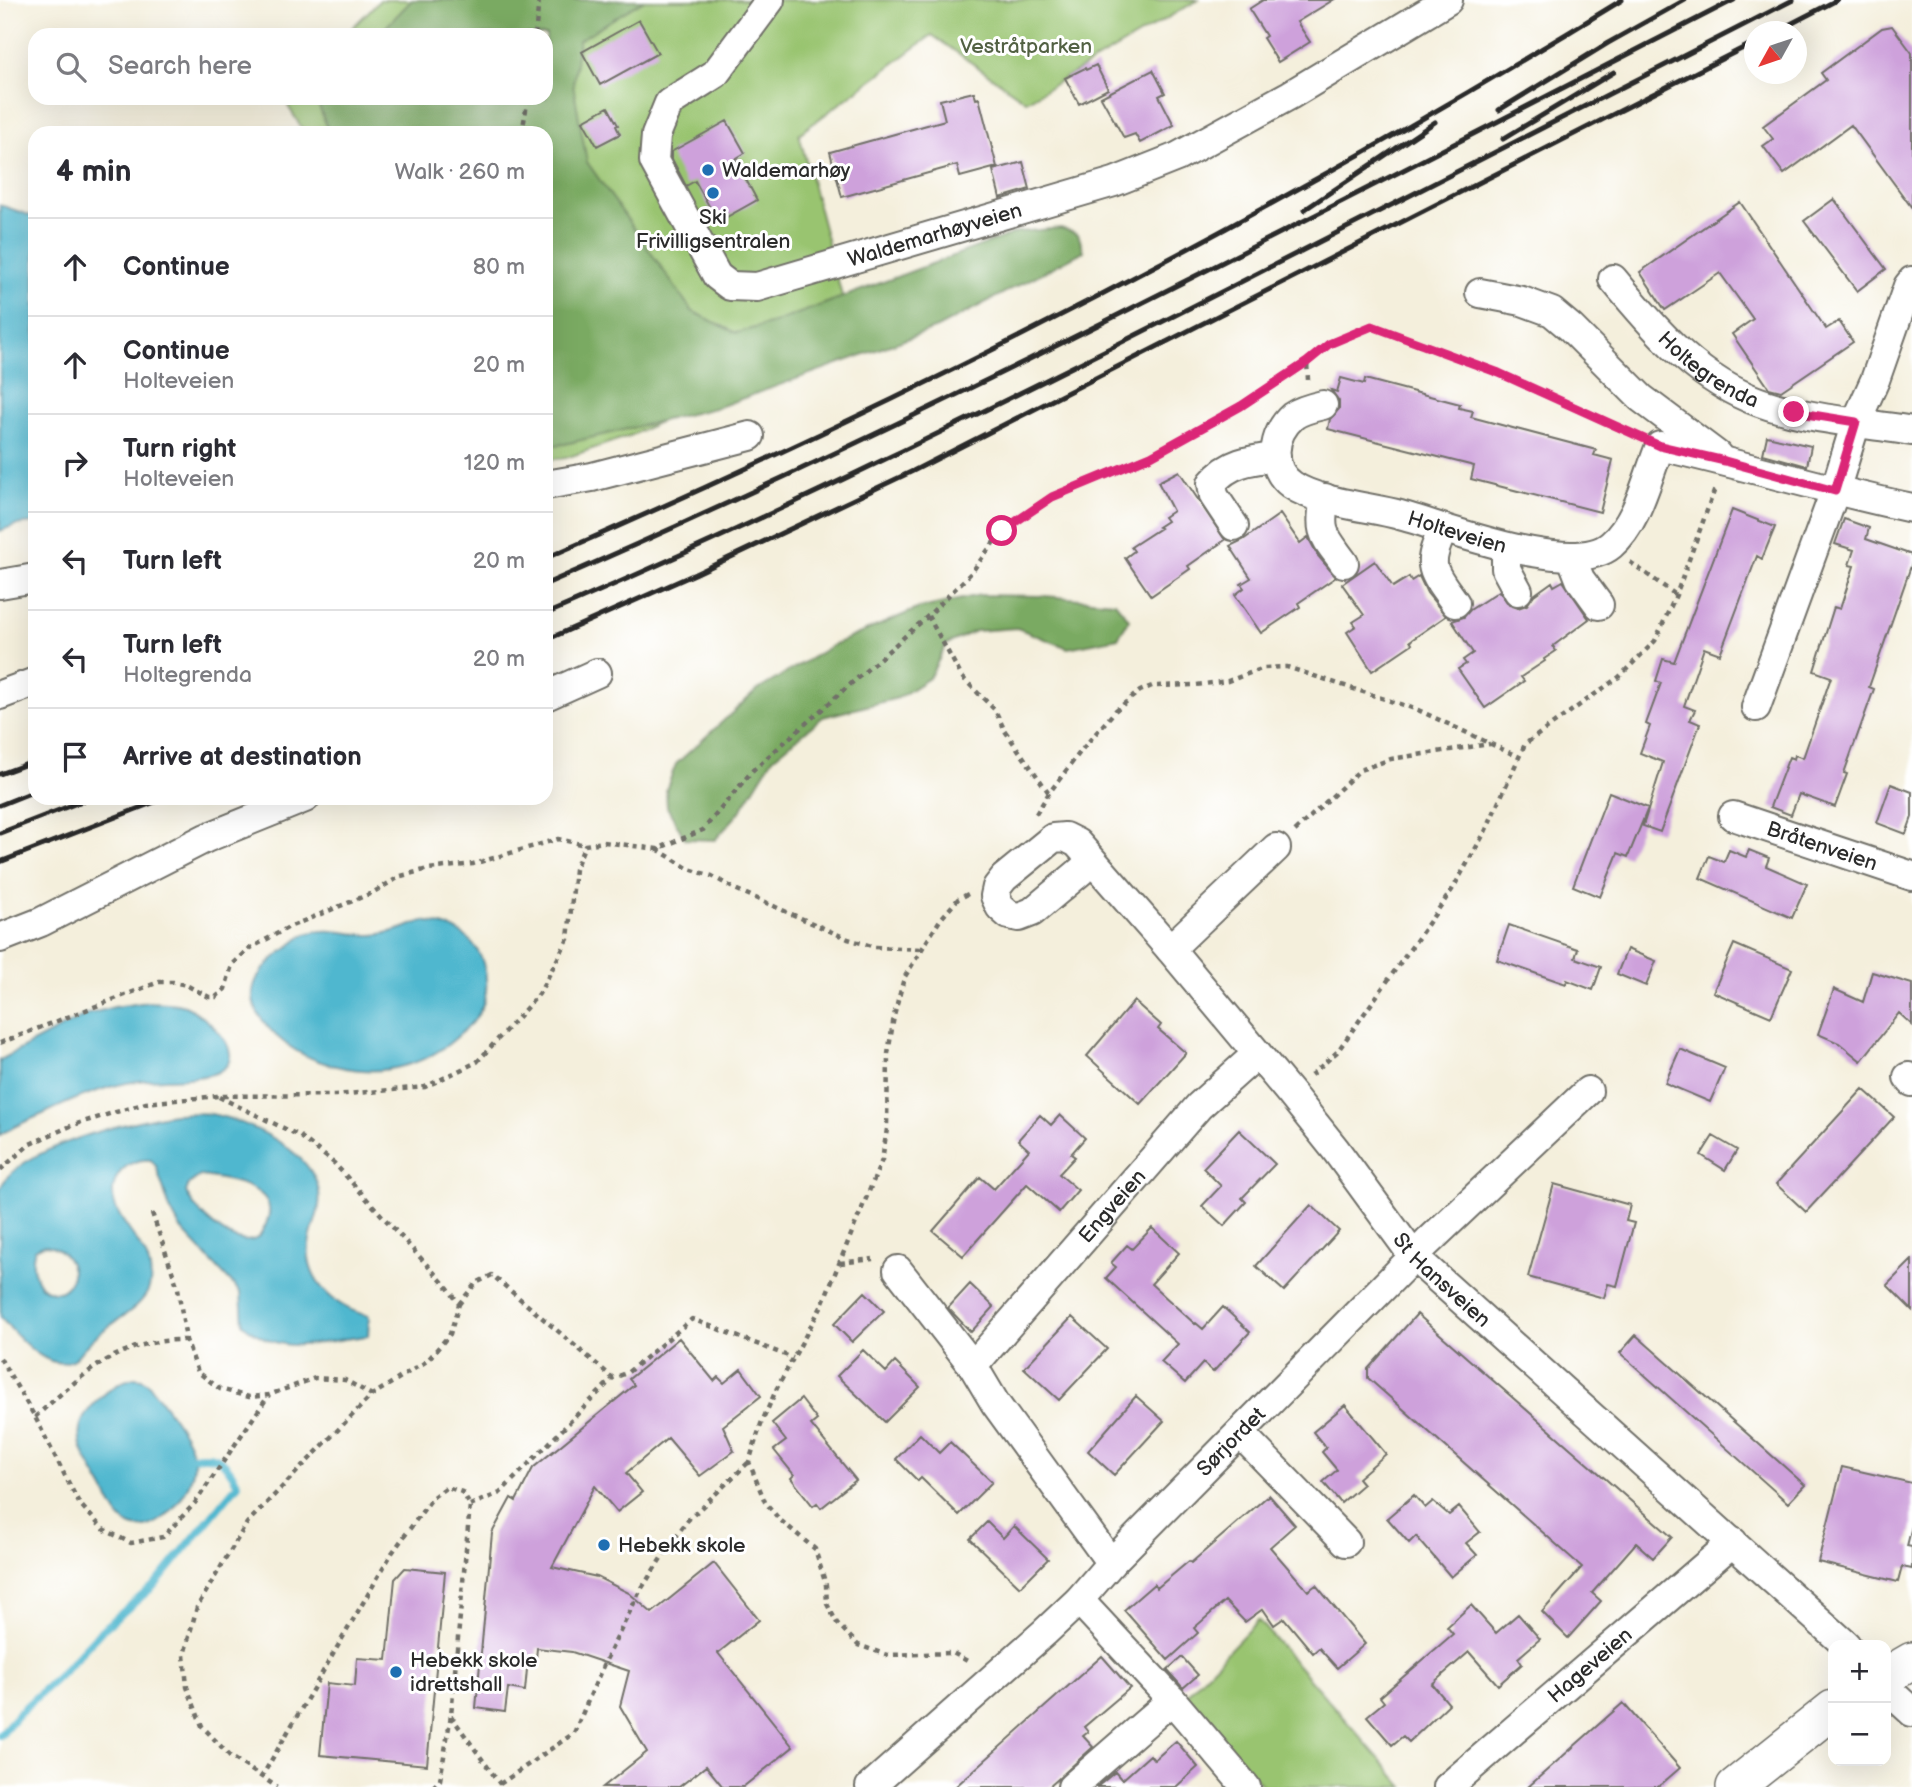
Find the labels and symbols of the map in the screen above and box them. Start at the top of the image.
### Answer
north arrow [1744,21,1807,84]
park label: Vestråtparken [960,34,1092,59]
place label: Waldemarhøy [722,158,851,183]
marker: Waldemarhøy [700,162,716,178]
marker: Ski Frivilligsentralen [705,185,721,201]
street label: Waldemarhøyveien [845,197,1025,272]
place label: Ski Frivilligsentralen [636,205,790,254]
street label: Holtegrenda [1653,326,1762,413]
route end [1778,396,1809,427]
street label: Holteveien [1405,505,1509,559]
route start [986,515,1017,546]
street label: Bråtenveien [1764,816,1881,876]
street label: Engveien [1073,1164,1151,1248]
street label: St Hansveien [1388,1228,1496,1332]
street label: Sørjordet [1191,1401,1271,1481]
place label: Hebekk skole [618,1533,746,1558]
marker: Hebekk skole [596,1537,612,1553]
street label: Hageveien [1542,1622,1637,1708]
place label: Hebekk skole idrettshall [410,1648,538,1697]
marker: Hebekk skole idrettshall [388,1664,404,1680]

